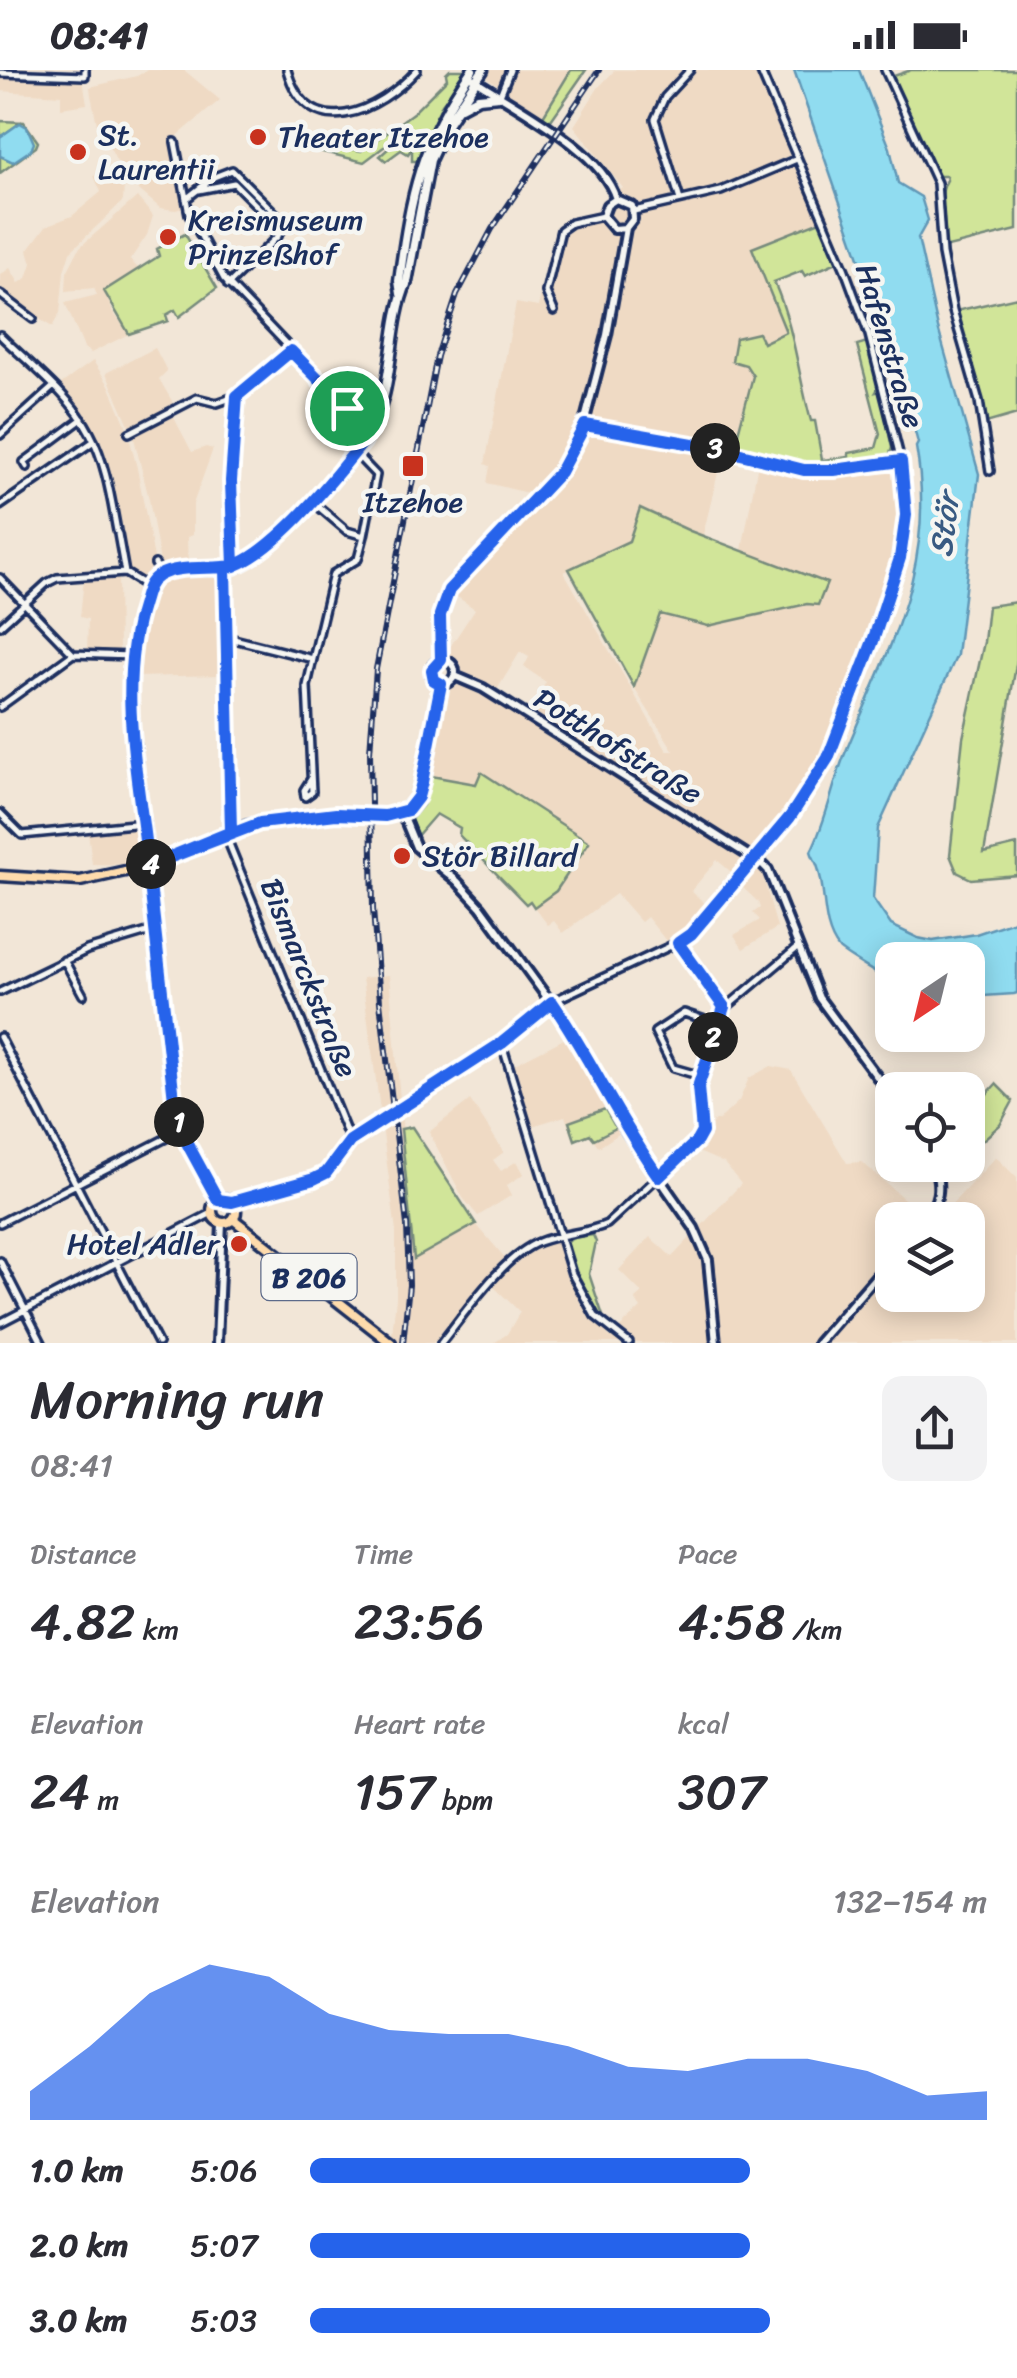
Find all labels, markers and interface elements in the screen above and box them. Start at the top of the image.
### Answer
text: 08:41 [50,2,148,69]
place label: St. Laurentii [98,108,216,196]
place label: Theater Itzehoe [278,110,489,164]
marker: Theater Itzehoe [247,126,269,148]
marker: St. Laurentii [67,141,89,163]
place label: Kreismuseum Prinzeßhof [188,193,364,281]
marker: Kreismuseum Prinzeßhof [157,226,179,248]
street label: Hafenstraße [839,257,941,435]
pin [305,366,390,451]
icon: arrive [320,381,375,436]
pin: 3 [690,423,740,473]
text: 3 [707,423,723,472]
marker: Itzehoe [400,453,426,479]
place label: Itzehoe [362,475,463,529]
water label: Stör [912,484,977,560]
street label: Potthofstraße [523,672,713,820]
place label: Stör Billard [422,829,579,883]
pin: 4 [126,839,176,889]
text: 4 [142,839,160,888]
marker: Stör Billard [391,845,413,867]
street label: Bismarckstraße [244,870,374,1086]
north arrow [875,942,985,1052]
map controls [875,942,985,1312]
pin: 2 [688,1012,738,1062]
text: 2 [705,1012,721,1061]
button: locate [875,1072,985,1182]
pin: 1 [154,1097,204,1147]
text: 1 [173,1097,185,1146]
button: layers [875,1202,985,1312]
place label: Hotel Adler [67,1217,221,1271]
marker: Hotel Adler [228,1233,250,1255]
road number: B 206 [262,1254,356,1300]
text: Morning run [30,1351,324,1448]
button: share [882,1376,987,1481]
text: 08:41 [30,1437,113,1494]
text: Distance [30,1529,136,1578]
text: Time [354,1529,413,1578]
text: Pace [678,1529,737,1578]
text: 4.82 [30,1578,135,1667]
text: 23:56 [354,1578,484,1667]
text: 4:58 [678,1578,785,1667]
text: km [135,1605,179,1654]
text: /km [785,1605,843,1654]
text: Elevation [30,1699,143,1748]
text: Heart rate [354,1699,485,1748]
text: kcal [678,1699,729,1748]
text: 24 [30,1748,90,1837]
text: 157 [354,1748,435,1837]
text: 307 [678,1748,766,1837]
text: m [90,1775,119,1824]
text: bpm [435,1775,494,1824]
text: Elevation [30,1873,160,1930]
text: 132–154 m [833,1873,987,1930]
text: 1.0 km [30,2142,124,2199]
text: 5:06 [190,2142,258,2199]
text: 2.0 km [30,2217,128,2274]
text: 5:07 [190,2217,258,2274]
text: 3.0 km [30,2292,127,2349]
text: 5:03 [190,2292,257,2349]

